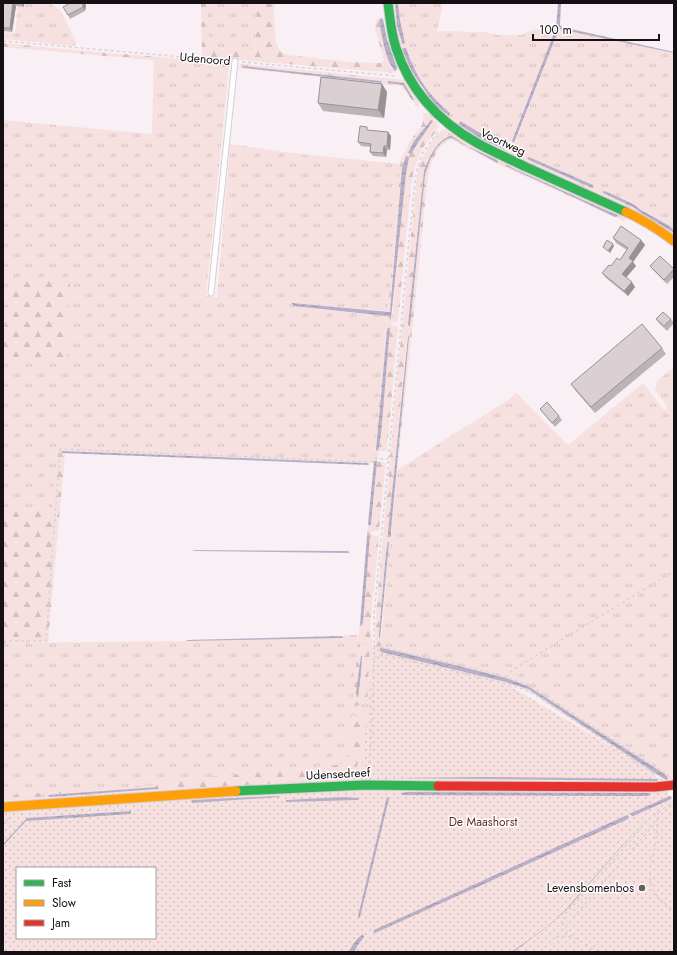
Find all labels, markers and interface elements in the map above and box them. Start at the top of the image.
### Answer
scale bar [533,16,659,42]
text: 100 m [539,21,572,39]
street label: Udenoord [179,48,231,70]
street label: Voortweg [477,124,529,160]
street label: Udensedreef [305,763,371,785]
park label: De Maashorst [449,813,517,831]
legend [16,867,156,939]
text: Fast [52,874,71,892]
place label: Levensbomenbos [547,879,634,897]
marker: Levensbomenbos [637,883,647,893]
text: Slow [52,894,77,912]
text: Jam [50,914,70,932]

